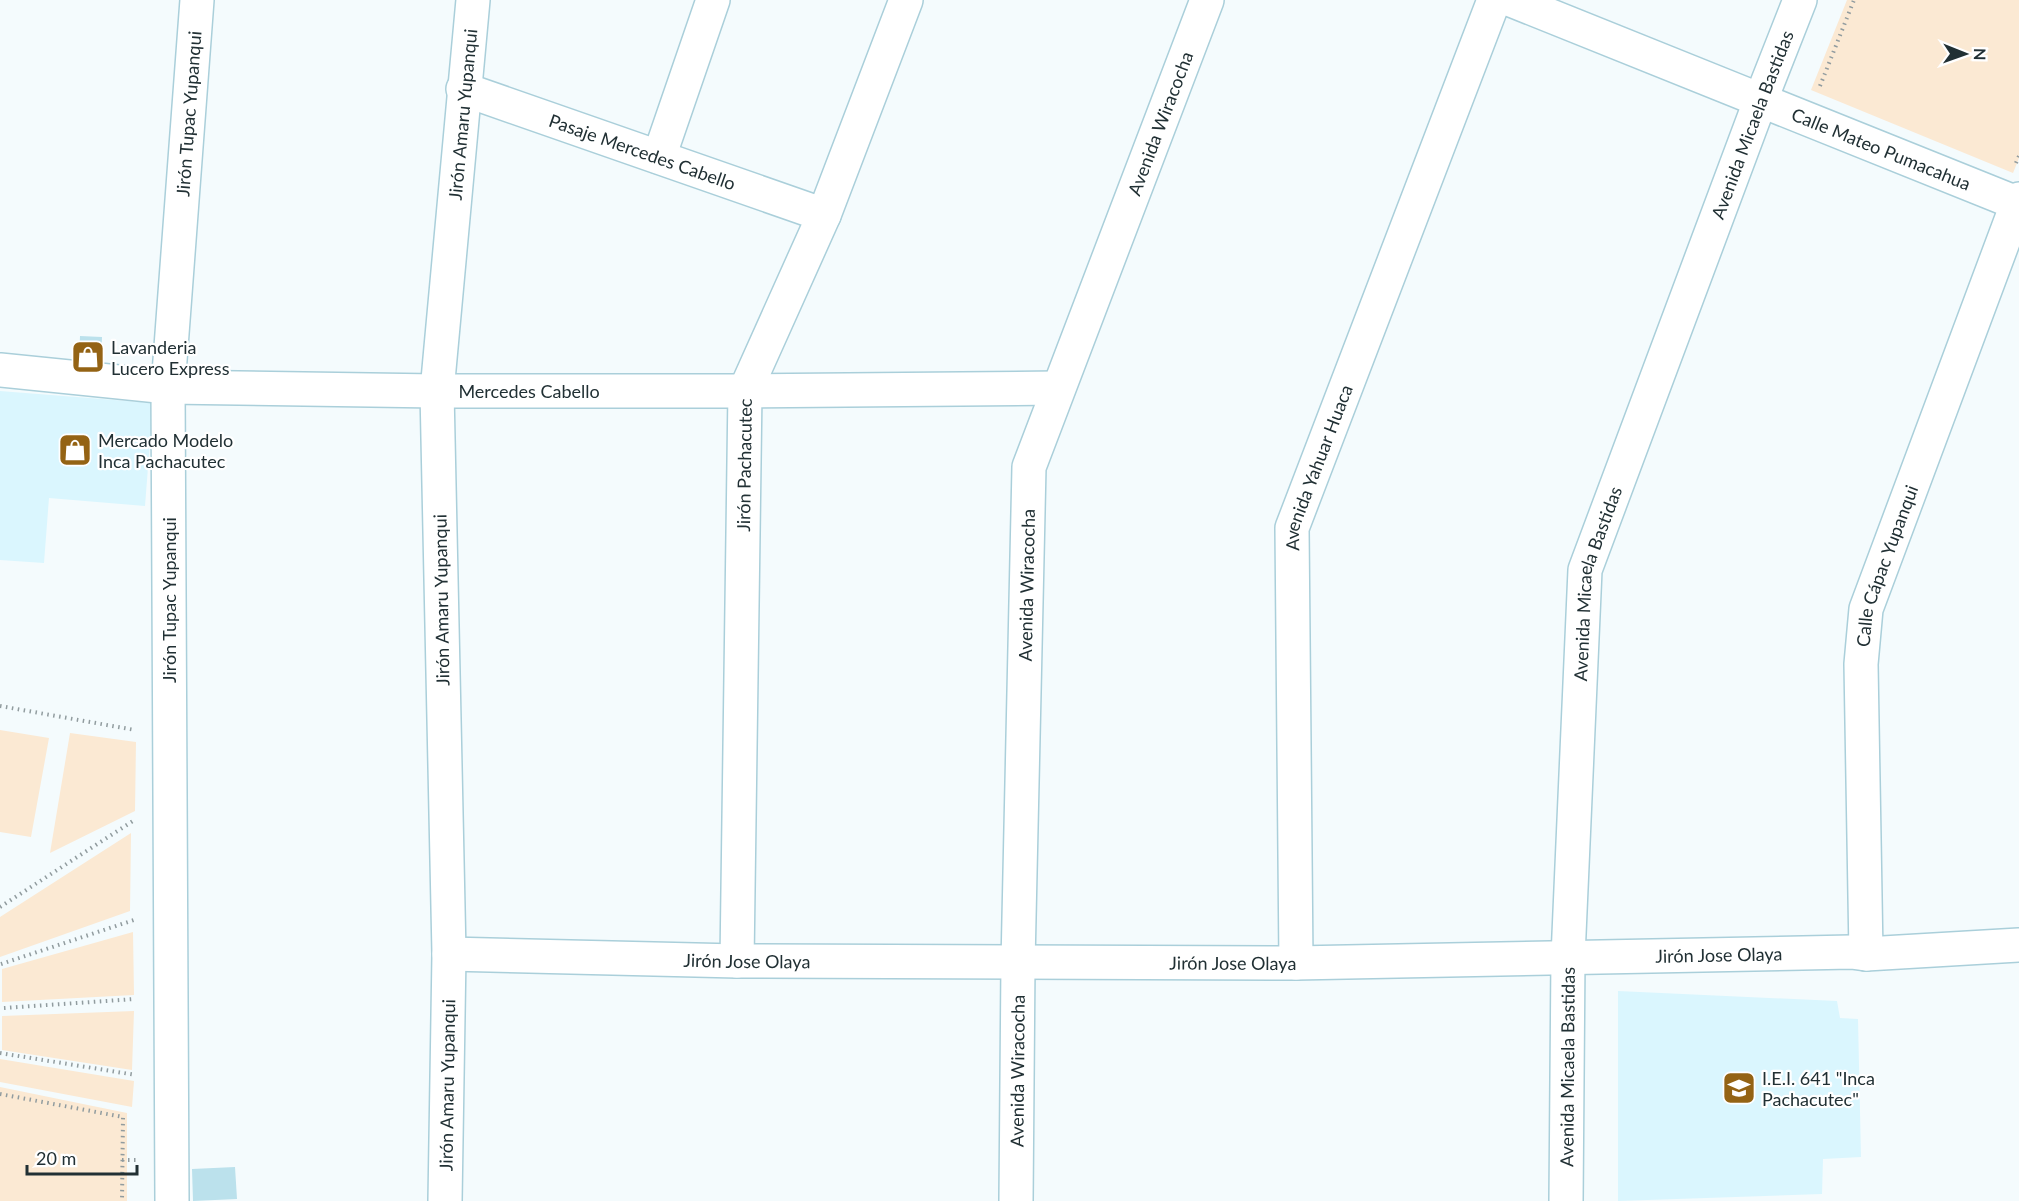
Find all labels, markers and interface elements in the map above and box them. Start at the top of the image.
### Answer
north arrow [1935,24,1995,84]
street label: Avenida Micaela Bastidas [1706,27,1798,222]
street label: Jirón Amaru Yupanqui [444,28,481,201]
street label: Jirón Tupac Yupanqui [171,30,206,197]
street label: Avenida Wiracocha [1123,48,1197,198]
text: N [1971,48,1990,61]
street label: Calle Mateo Pumacahua [1789,103,1974,194]
street label: Pasaje Mercedes Cabello [546,109,739,194]
place label: Lavanderia Lucero Express [111,336,230,379]
shop icon: Lavanderia Lucero Express [70,339,106,375]
street label: Mercedes Cabello [458,380,600,402]
street label: Avenida Yahuar Huaca [1281,381,1357,551]
street label: Jirón Pachacutec [732,398,756,532]
place label: Mercado Modelo Inca Pachacutec [98,429,233,472]
shop icon: Mercado Modelo Inca Pachacutec [57,432,93,468]
street label: Calle Cápac Yupanqui [1852,482,1922,648]
street label: Avenida Micaela Bastidas [1569,483,1626,682]
street label: Avenida Wiracocha [1014,509,1039,662]
street label: Jirón Amaru Yupanqui [429,514,453,686]
street label: Jirón Tupac Yupanqui [158,517,180,683]
street label: Jirón Jose Olaya [1655,942,1783,967]
street label: Jirón Jose Olaya [683,949,810,972]
street label: Jirón Jose Olaya [1169,952,1296,974]
street label: Avenida Micaela Bastidas [1555,967,1579,1167]
street label: Avenida Wiracocha [1005,995,1029,1147]
street label: Jirón Amaru Yupanqui [434,999,459,1171]
place label: I.E.I. 641 "Inca Pachacutec" [1762,1067,1875,1110]
school or university icon: I.E.I. 641 "Inca Pachacutec" [1721,1070,1757,1106]
scale bar [27,1138,136,1176]
text: 20 m [36,1147,76,1169]

